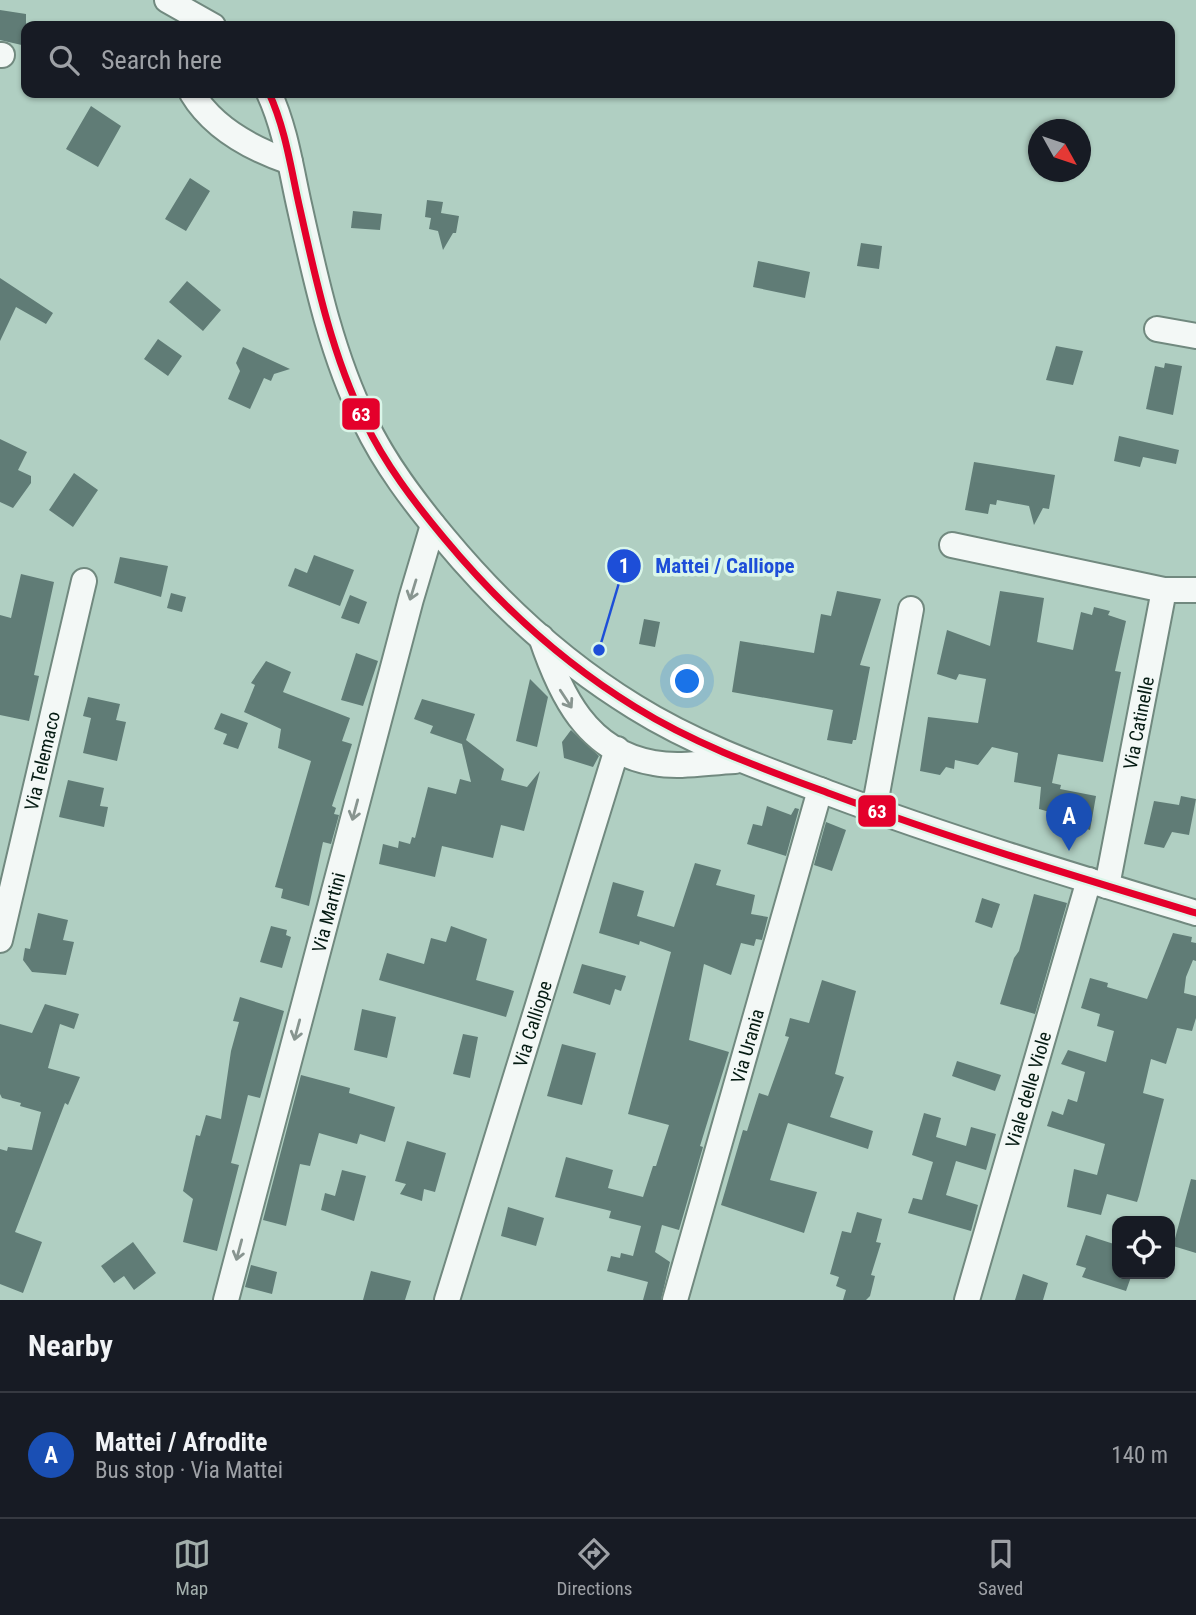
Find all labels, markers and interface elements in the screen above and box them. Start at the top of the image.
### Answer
search box [21,21,1175,98]
icon: search [45,41,83,79]
text: Search here [101,45,222,75]
north arrow [1028,119,1091,182]
line badge: 63 [341,397,381,431]
text: 63 [351,403,371,426]
callout: Mattei / Calliope [606,545,809,587]
text: 1 [619,554,629,578]
text: Mattei / Calliope [655,554,795,578]
one-way arrow [406,579,419,601]
your location [670,664,704,698]
street label: Via Catinelle [1119,675,1159,772]
one-way arrow [559,689,574,708]
street label: Via Telemaco [20,709,65,813]
pin: A [1046,793,1092,851]
line badge: 63 [857,794,897,828]
one-way arrow [348,798,361,821]
text: 63 [867,800,887,823]
street label: Via Martini [307,870,350,955]
street label: Via Calliope [509,978,557,1070]
street label: Via Urania [726,1006,769,1086]
one-way arrow [290,1018,303,1041]
street label: Viale delle Viole [1001,1029,1056,1151]
map controls [1112,1216,1175,1279]
button: locate [1112,1216,1175,1279]
one-way arrow [232,1238,245,1261]
text: Nearby [28,1328,113,1363]
text: Mattei / Afrodite [95,1427,268,1457]
text: A [44,1442,58,1469]
text: 140 m [1111,1442,1168,1469]
text: Bus stop · Via Mattei [95,1457,283,1484]
tab: Map [173,1535,211,1600]
tab: Directions [556,1535,632,1600]
tab: Saved [978,1535,1023,1600]

